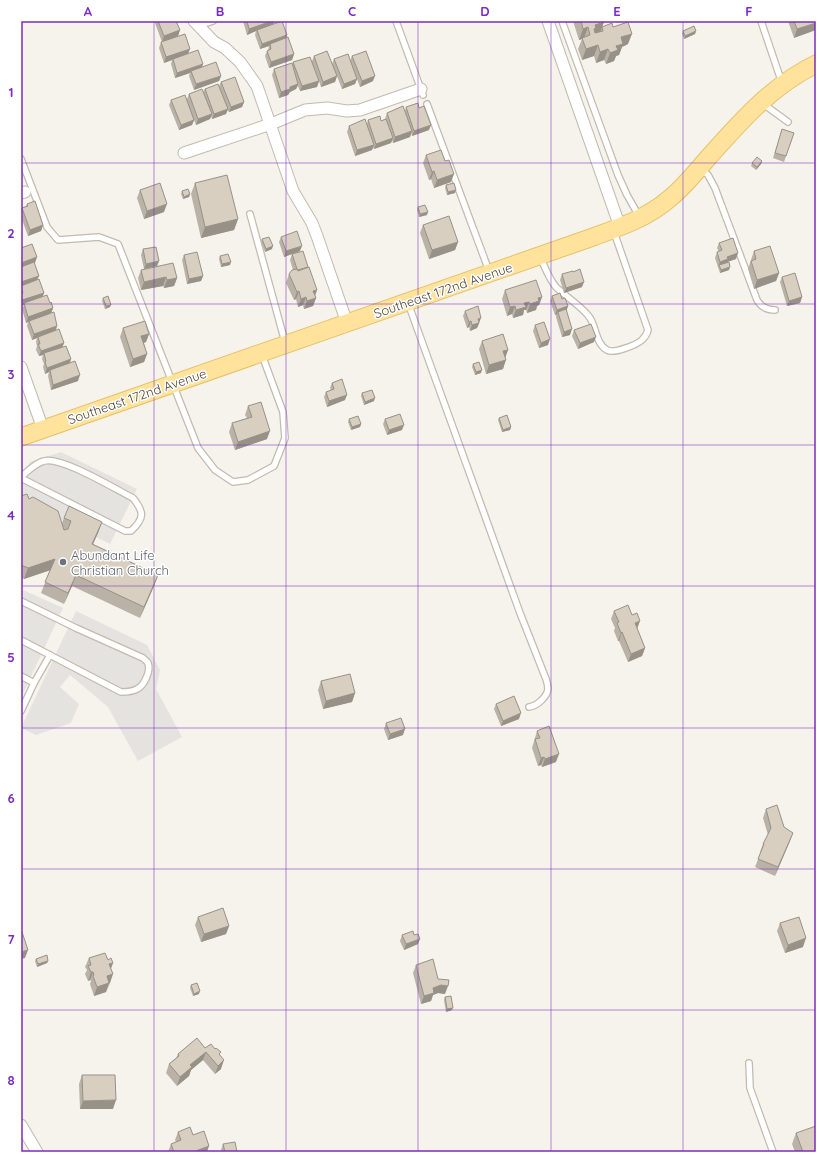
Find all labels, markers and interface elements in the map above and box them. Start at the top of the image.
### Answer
text: A [84,3,93,19]
text: B [216,3,224,19]
text: C [348,3,356,19]
text: D [480,3,490,19]
text: E [613,3,621,19]
text: F [745,3,753,19]
text: 1 [8,84,14,100]
text: 2 [7,225,15,241]
street label: Southeast 172nd Avenue [371,259,515,321]
street label: Southeast 172nd Avenue [65,365,209,427]
text: 3 [8,366,15,382]
text: 4 [7,507,15,523]
place label: Abundant Life Christian Church [71,547,169,578]
marker: Abundant Life Christian Church [58,557,68,567]
text: 5 [7,649,15,665]
text: 6 [7,790,15,806]
text: 7 [7,931,15,947]
text: 8 [7,1072,15,1088]

